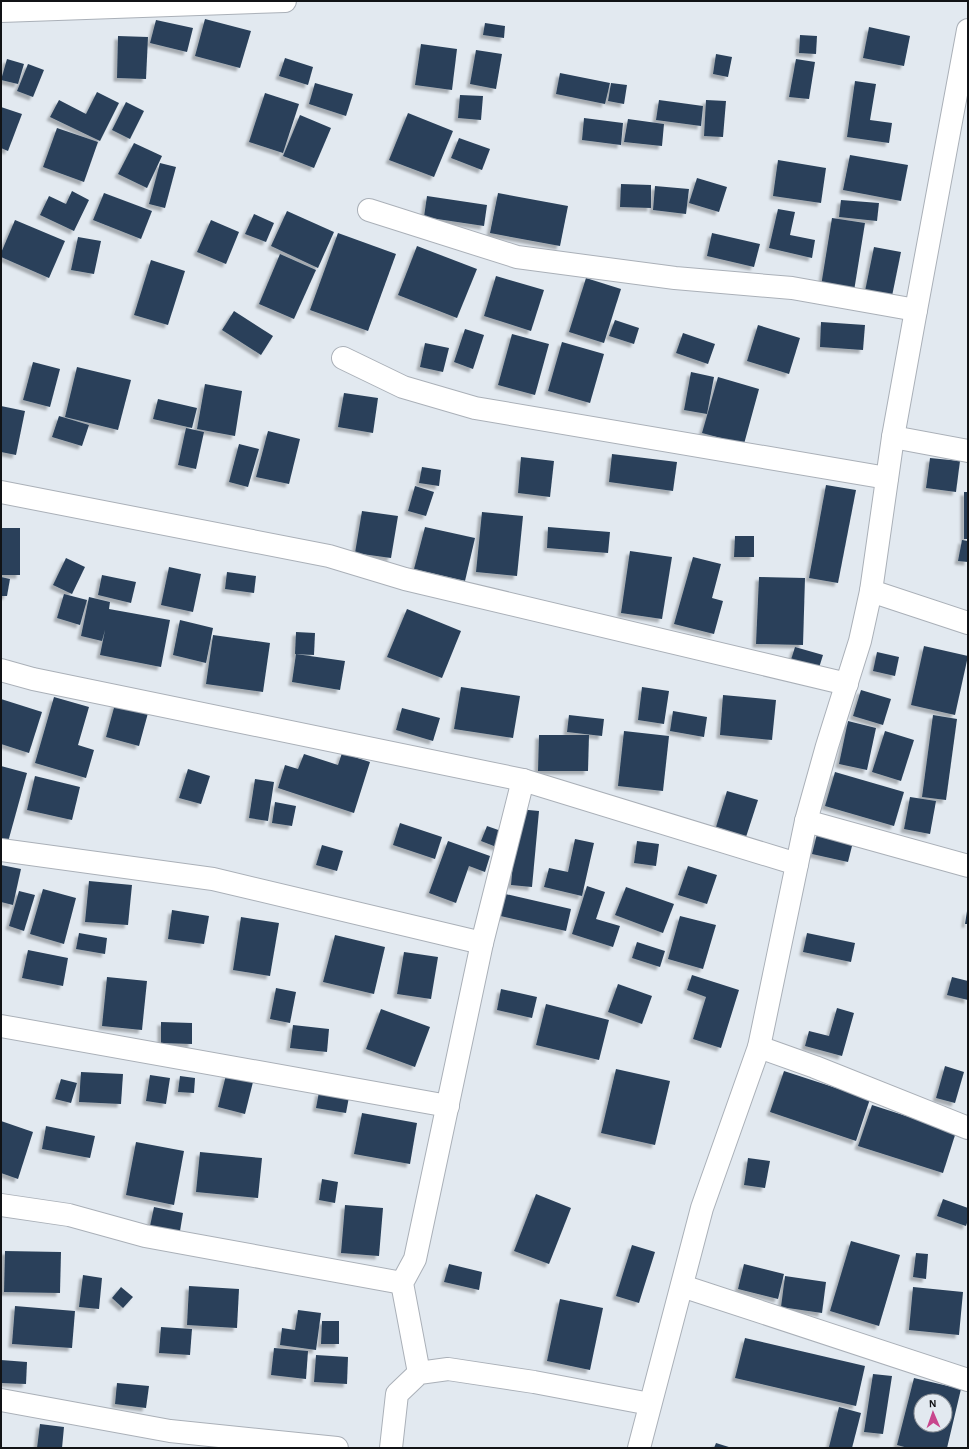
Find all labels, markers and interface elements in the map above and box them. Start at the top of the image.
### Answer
north arrow [913,1393,953,1433]
text: N [929,1398,937,1409]

